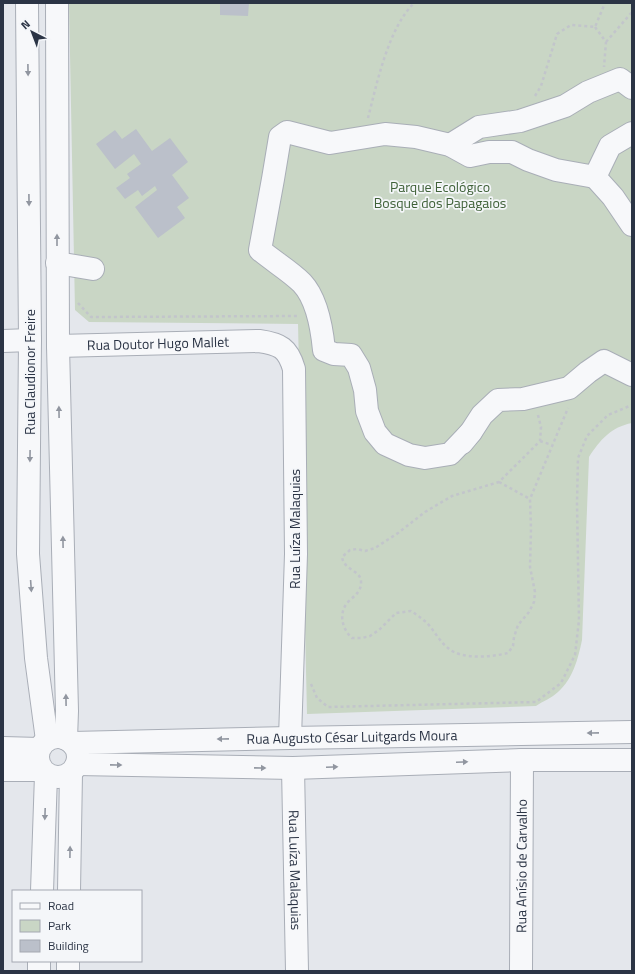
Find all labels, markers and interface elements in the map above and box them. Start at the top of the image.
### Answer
north arrow [12,12,52,52]
text: N [17,16,33,33]
one-way arrow [24,64,31,76]
park label: Parque Ecológico Bosque dos Papagaios [374,176,506,213]
one-way arrow [26,194,32,207]
one-way arrow [54,233,60,246]
street label: Rua Claudionor Freire [19,309,40,435]
street label: Rua Doutor Hugo Mallet [87,331,229,355]
one-way arrow [56,406,63,418]
one-way arrow [27,450,33,463]
street label: Rua Luíza Malaquias [284,469,305,589]
one-way arrow [59,536,66,548]
one-way arrow [27,580,34,592]
one-way arrow [63,694,70,706]
street label: Rua Augusto César Luitgards Moura [246,724,458,749]
one-way arrow [586,730,599,736]
one-way arrow [216,736,229,742]
one-way arrow [456,759,469,765]
one-way arrow [110,761,122,768]
one-way arrow [254,764,266,771]
one-way arrow [326,764,339,770]
street label: Rua Anísio de Carvalho [510,799,532,933]
one-way arrow [42,808,48,821]
street label: Rua Luíza Malaquias [284,810,307,930]
one-way arrow [67,845,73,858]
legend [12,890,142,962]
text: Road [48,896,74,915]
text: Park [48,916,71,935]
text: Building [48,936,89,955]

